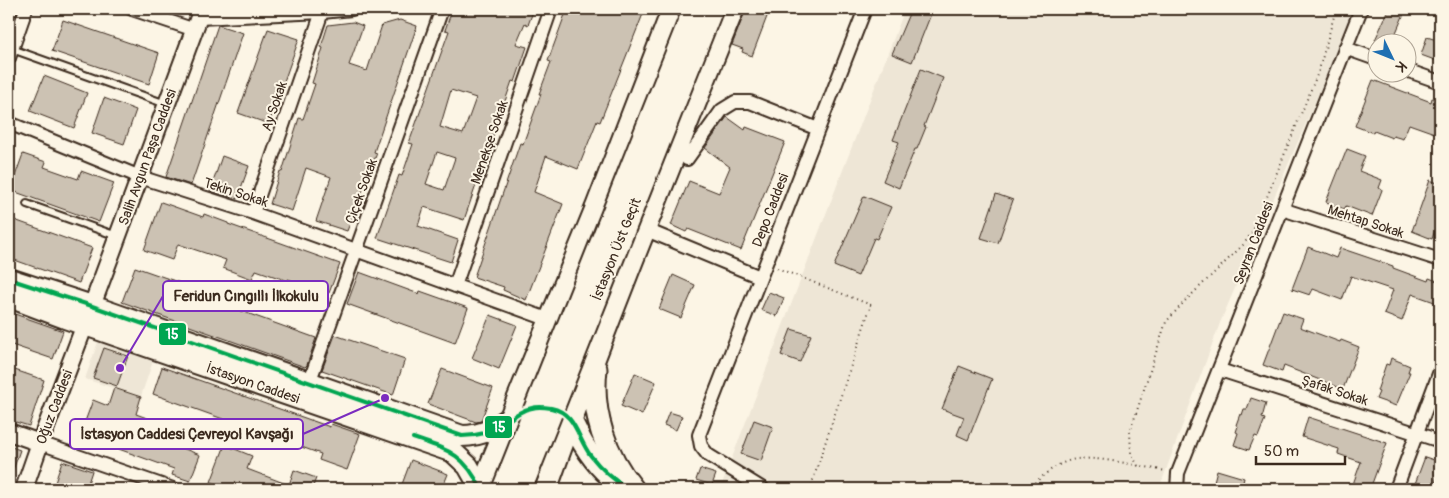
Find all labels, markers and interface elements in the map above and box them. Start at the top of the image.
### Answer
north arrow [1366,32,1416,82]
text: K [1392,58,1410,76]
street label: Ay Sokak [258,79,291,133]
street label: Salih Avgun Paşa Caddesi [115,86,180,228]
street label: Menekşe Sokak [467,98,512,186]
street label: Çiçek Sokak [342,156,381,226]
street label: Depo Caddesi [749,170,792,249]
street label: Tekin Sokak [201,174,270,211]
street label: İstasyon Üst Geçit [588,195,645,303]
street label: Seyran Caddesi [1230,199,1277,287]
street label: Mehtap Sokak [1326,201,1406,242]
callout: Feridun Cıngıllı İlkokulu [163,281,328,311]
text: Feridun Cıngıllı İlkokulu [173,287,319,306]
line badge: 15 [158,322,187,346]
text: 15 [165,326,179,343]
street label: İstasyon Caddesi [204,360,302,408]
street label: Oğuz Caddesi [33,367,77,447]
street label: Şafak Sokak [1299,372,1371,409]
line badge: 15 [484,415,513,439]
callout: İstasyon Caddesi Çevreyol Kavşağı [70,419,303,449]
text: 15 [492,419,506,436]
text: İstasyon Caddesi Çevreyol Kavşağı [80,425,294,444]
scale bar [1256,433,1345,465]
text: 50 m [1264,442,1299,461]

